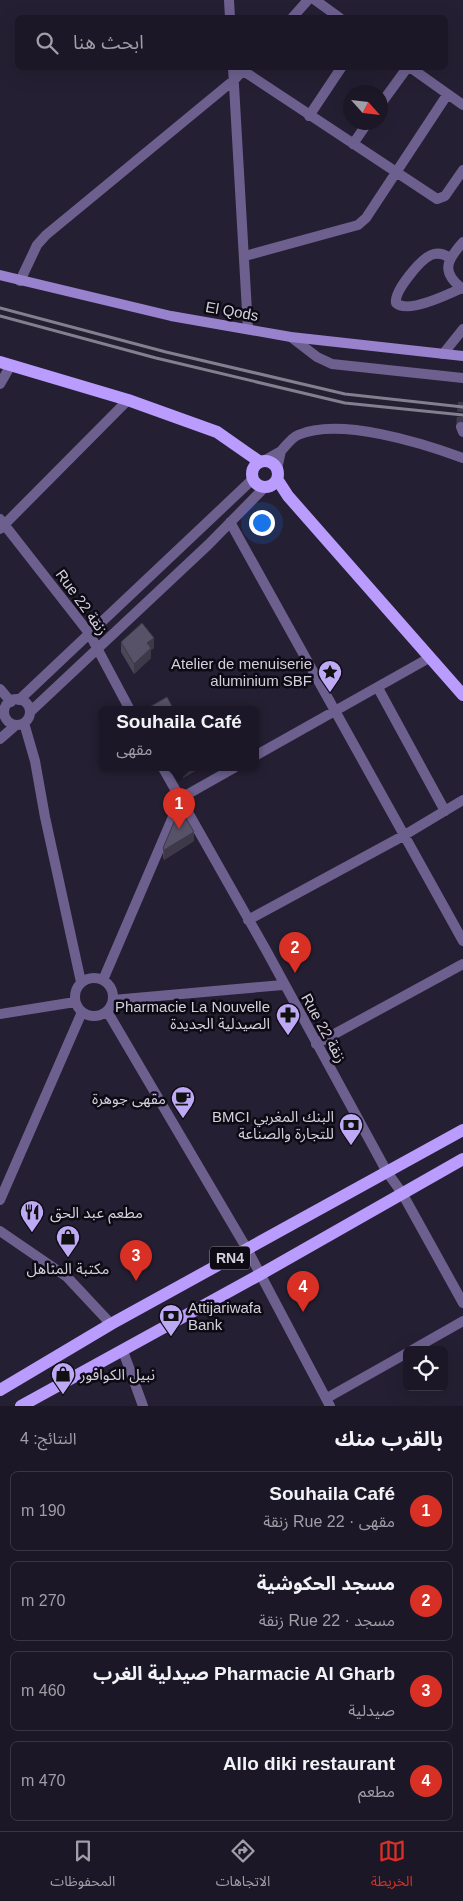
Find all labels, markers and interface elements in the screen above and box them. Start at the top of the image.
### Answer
search box [15,15,448,70]
icon: search [33,29,61,57]
text: ابحث هنا [73,32,144,53]
north arrow [343,85,388,130]
street label: El Qods [204,298,260,324]
your location [249,510,275,536]
street label: Rue 22 زنقة [52,566,111,638]
place label: Atelier de menuiserie aluminium SBF [171,655,312,689]
place icon: Atelier de menuiserie aluminium SBF [317,659,343,693]
popup [99,706,259,771]
text: Souhaila Café [116,711,242,732]
text: مقهى [116,741,152,758]
pin: 1 [163,788,195,829]
pin: 2 [279,932,311,973]
street label: Rue 22 زنقة [297,990,350,1066]
place label: Pharmacie La Nouvelle الصيدلية الجديدة [115,998,270,1032]
pharmacy icon: Pharmacie La Nouvelle الصيدلية الجديدة [275,1002,301,1036]
cafe icon: مقهى جوهرة [170,1085,196,1119]
place label: مقهى جوهرة [92,1090,166,1108]
place label: BMCI البنك المغربي للتجارة والصناعة [212,1108,334,1143]
bank icon: BMCI البنك المغربي للتجارة والصناعة [338,1112,364,1146]
restaurant icon: مطعم عبد الحق [19,1199,45,1233]
place label: مطعم عبد الحق [50,1204,143,1224]
shop icon: مكتبة المناهل [55,1224,81,1258]
pin: 3 [120,1240,152,1281]
road number: RN4 [210,1246,250,1270]
place label: مكتبة المناهل [27,1260,109,1278]
pin: 4 [287,1271,319,1312]
place label: Attijariwafa Bank [188,1299,262,1333]
bank icon: Attijariwafa Bank [158,1303,184,1337]
map controls [403,1346,448,1391]
button: locate [403,1346,448,1391]
shop icon: نبيل الكوافور [50,1361,76,1395]
place label: نبيل الكوافور [79,1366,155,1384]
text: بالقرب منك [335,1427,443,1450]
text: النتائج: 4 [20,1430,77,1447]
text: Souhaila Café [269,1483,395,1504]
text: 190 m [21,1502,65,1519]
text: 1 [422,1502,430,1519]
text: مقهى · Rue 22 زنقة [263,1513,395,1530]
text: مسجد الحكوشية [257,1573,395,1594]
text: 270 m [21,1592,65,1609]
text: 2 [422,1592,430,1609]
text: مسجد · Rue 22 زنقة [259,1612,395,1629]
text: Pharmacie Al Gharb صيدلية الغرب [93,1663,395,1684]
text: 460 m [21,1682,65,1699]
text: 3 [422,1682,430,1699]
text: صيدلية [348,1702,395,1719]
text: Allo diki restaurant [223,1753,395,1774]
text: 470 m [21,1772,65,1789]
text: 4 [422,1772,430,1789]
text: مطعم [358,1783,395,1800]
tab: المحفوظات [50,1837,115,1896]
tab: الاتجاهات [216,1837,270,1896]
tab: الخريطة [371,1837,413,1896]

